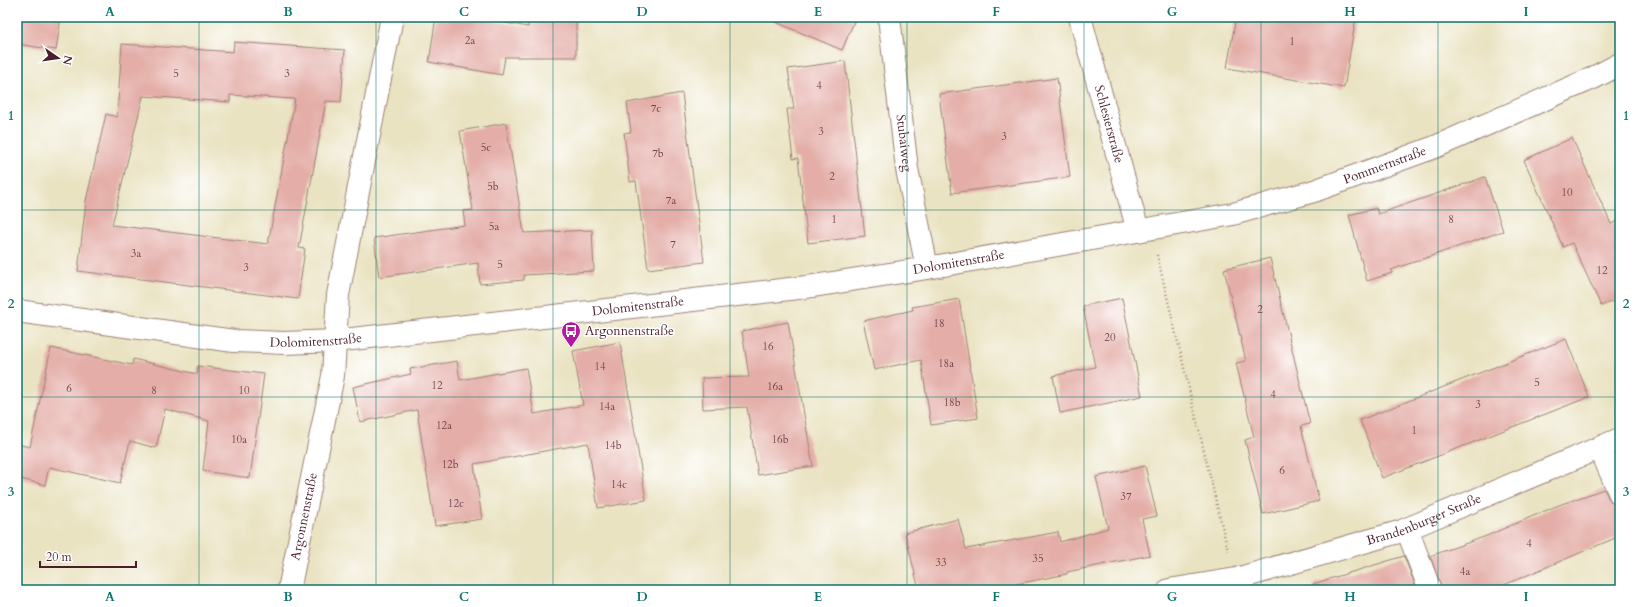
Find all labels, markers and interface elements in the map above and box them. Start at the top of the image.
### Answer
text: A [105,3,115,21]
text: B [283,3,293,21]
text: C [459,3,469,21]
text: D [636,3,648,21]
text: E [814,3,822,21]
text: F [992,3,1000,21]
text: G [1167,3,1178,21]
text: H [1344,3,1356,21]
text: I [1523,3,1529,21]
house number: 2a [465,33,475,48]
house number: 1 [1289,34,1295,49]
north arrow [38,38,78,78]
text: N [59,54,76,67]
house number: 5 [173,66,179,81]
house number: 3 [284,66,290,81]
house number: 4 [816,78,822,93]
street label: Schlesierstraße [1090,83,1128,165]
house number: 7c [651,101,661,116]
text: 1 [8,107,14,125]
text: 1 [1623,107,1629,125]
street label: Stubaiweg [892,113,916,174]
house number: 3 [818,124,824,139]
house number: 3 [1001,129,1007,144]
house number: 5c [481,140,491,155]
street label: Pommernstraße [1341,142,1429,189]
house number: 7b [652,146,664,161]
house number: 2 [829,169,835,184]
house number: 5b [487,179,499,194]
house number: 10 [1561,185,1573,200]
house number: 7a [666,193,676,208]
house number: 1 [831,212,837,227]
house number: 8 [1448,212,1454,227]
house number: 5a [489,219,499,234]
house number: 7 [670,237,676,252]
street label: Dolomitenstraße [912,245,1006,279]
house number: 3a [131,246,141,261]
house number: 5 [497,257,503,272]
house number: 3 [243,260,249,275]
house number: 12 [1596,263,1608,278]
street label: Dolomitenstraße [591,292,685,321]
text: 2 [8,295,15,313]
text: 2 [1623,295,1630,313]
house number: 2 [1257,302,1263,317]
house number: 18 [933,316,945,331]
bus stop icon: Argonnenstraße [560,320,582,348]
place label: Argonnenstraße [585,322,674,340]
street label: Dolomitenstraße [269,329,363,352]
house number: 20 [1104,330,1116,345]
house number: 16 [762,339,774,354]
house number: 18a [938,356,954,371]
house number: 14 [594,359,606,374]
house number: 5 [1534,375,1540,390]
house number: 12 [431,378,443,393]
house number: 16a [767,379,783,394]
house number: 6 [66,381,72,396]
house number: 8 [151,383,157,398]
house number: 10 [238,383,250,398]
house number: 4 [1270,387,1276,402]
house number: 18b [943,395,961,410]
house number: 3 [1475,397,1481,412]
house number: 14a [599,399,615,414]
house number: 12a [436,418,452,433]
house number: 1 [1411,423,1417,438]
house number: 10a [231,432,247,447]
house number: 16b [771,432,789,447]
house number: 14b [604,438,622,453]
house number: 12b [441,457,459,472]
house number: 6 [1279,463,1285,478]
street label: Argonnenstraße [286,471,322,562]
house number: 14c [611,477,627,492]
text: 3 [8,483,15,501]
text: 3 [1623,483,1630,501]
house number: 37 [1120,489,1132,504]
street label: Brandenburger Straße [1364,490,1484,550]
house number: 12c [448,496,464,511]
house number: 4 [1526,536,1532,551]
scale bar [40,543,136,569]
text: 20 m [46,549,73,565]
house number: 35 [1032,551,1044,566]
house number: 33 [935,555,947,570]
house number: 4a [1460,564,1470,579]
text: A [105,588,115,606]
text: B [283,588,293,606]
text: C [459,588,469,606]
text: D [636,588,648,606]
text: E [814,588,822,606]
text: F [992,588,1000,606]
text: G [1167,588,1178,606]
text: H [1344,588,1356,606]
text: I [1523,588,1529,606]

